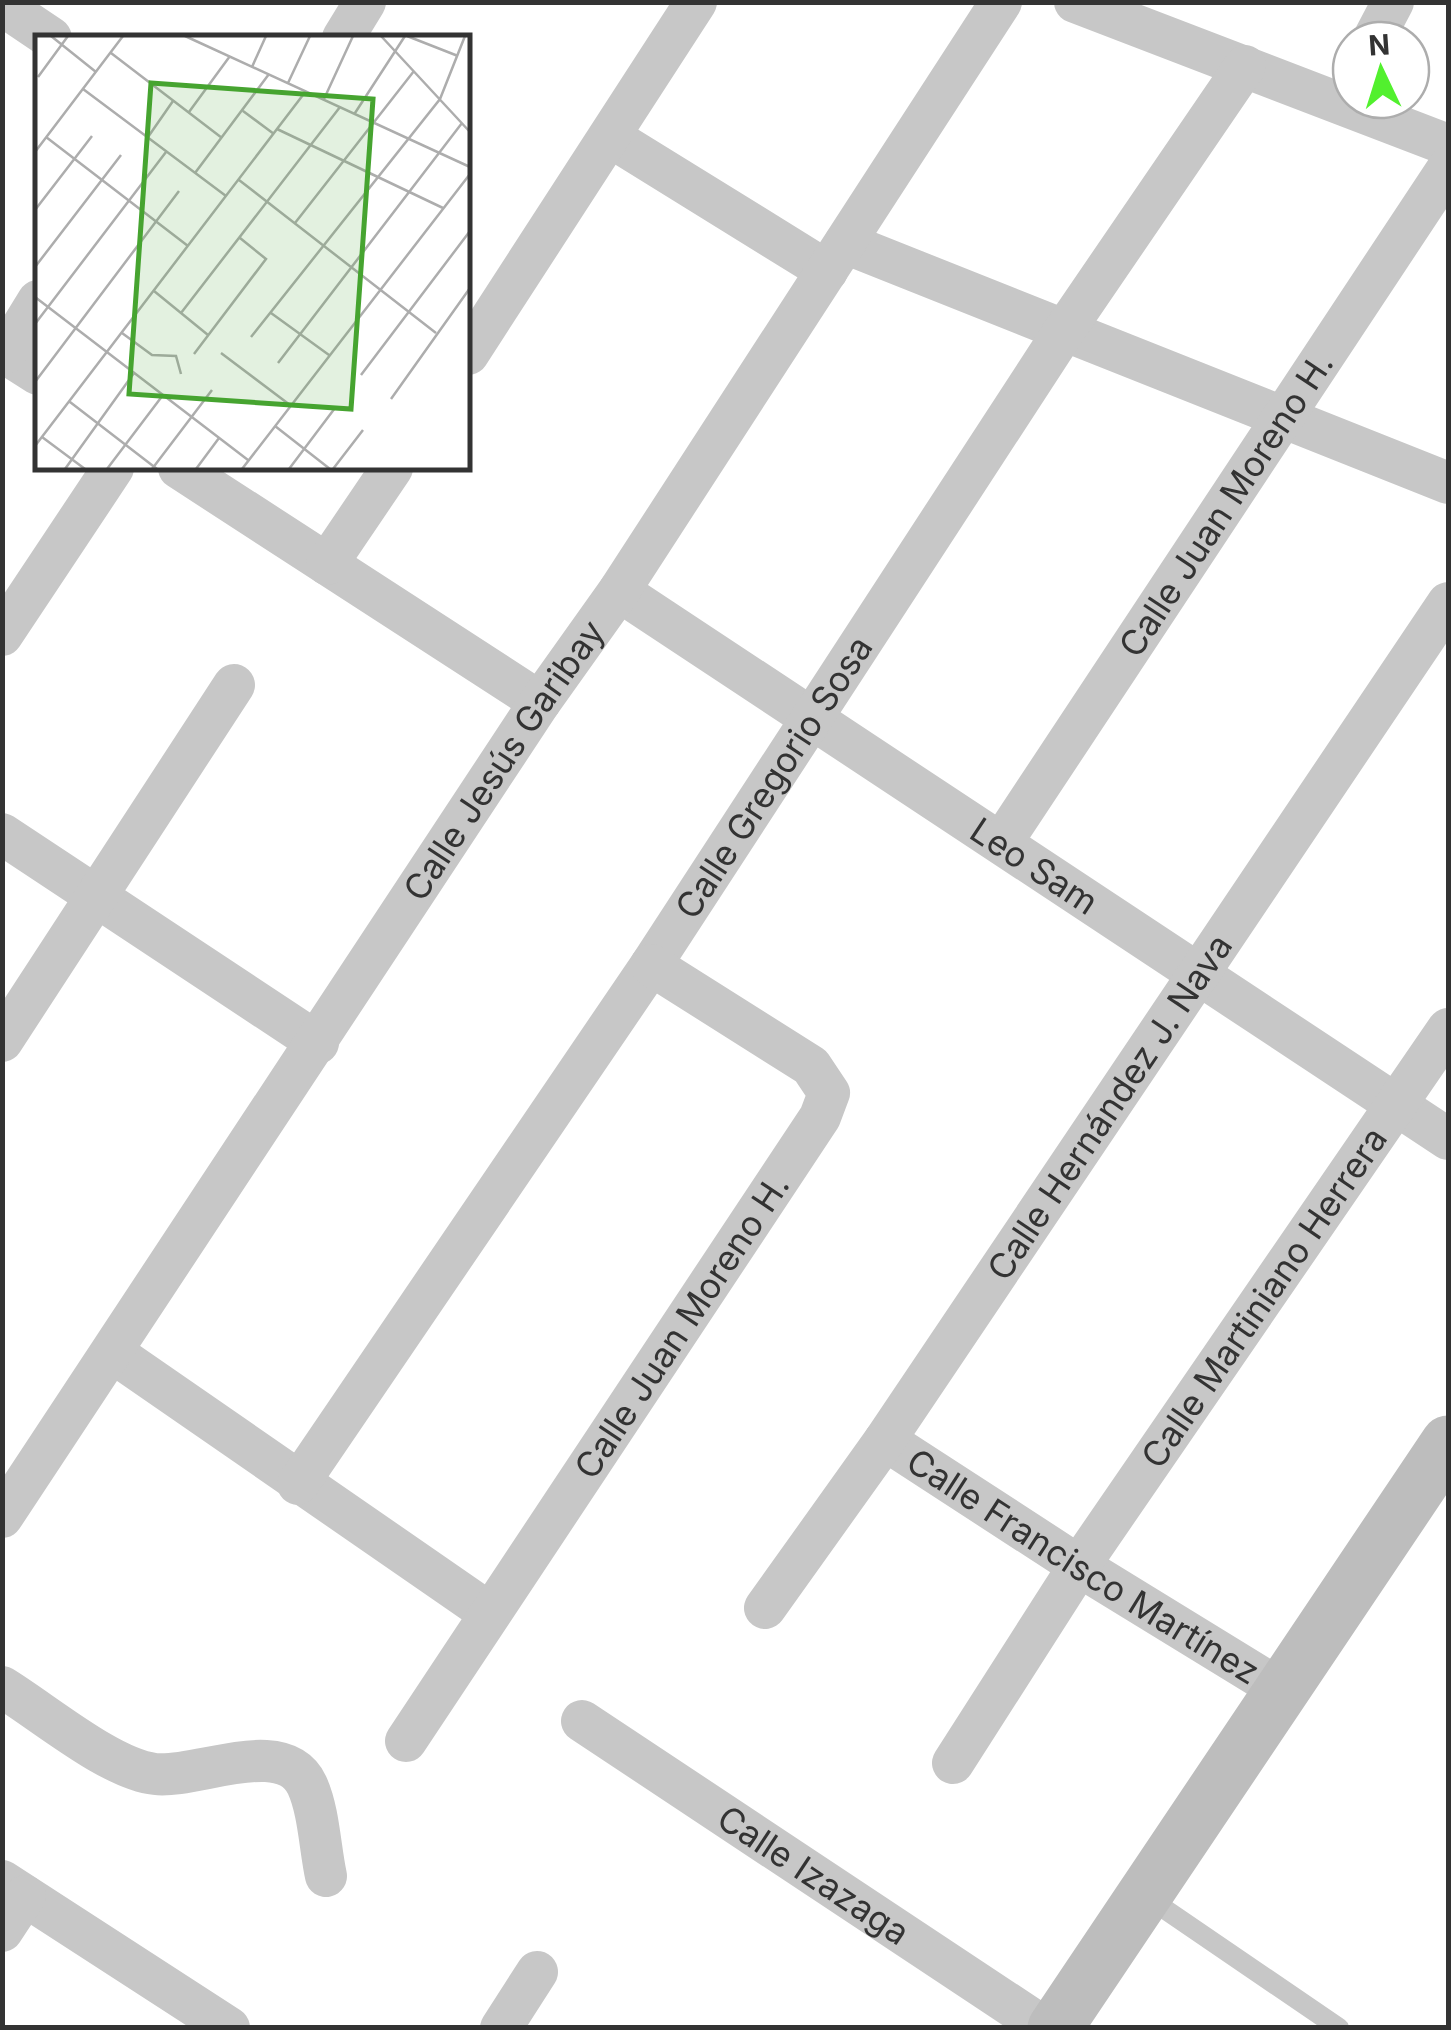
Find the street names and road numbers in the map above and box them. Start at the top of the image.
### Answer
street label: Calle Juan Moreno H. [1110,344,1341,665]
street label: Calle Jesús Garibay [394,612,613,908]
street label: Calle Gregorio Sosa [666,628,881,926]
street label: Leo Sam [963,808,1106,923]
street label: Calle Hernández J. Nava [978,926,1240,1288]
street label: Calle Martiniano Herrera [1132,1119,1395,1475]
street label: Calle Juan Moreno H. [565,1166,797,1486]
street label: Calle Francisco Martínez [899,1439,1267,1692]
street label: Calle Izazaga [710,1796,917,1953]

